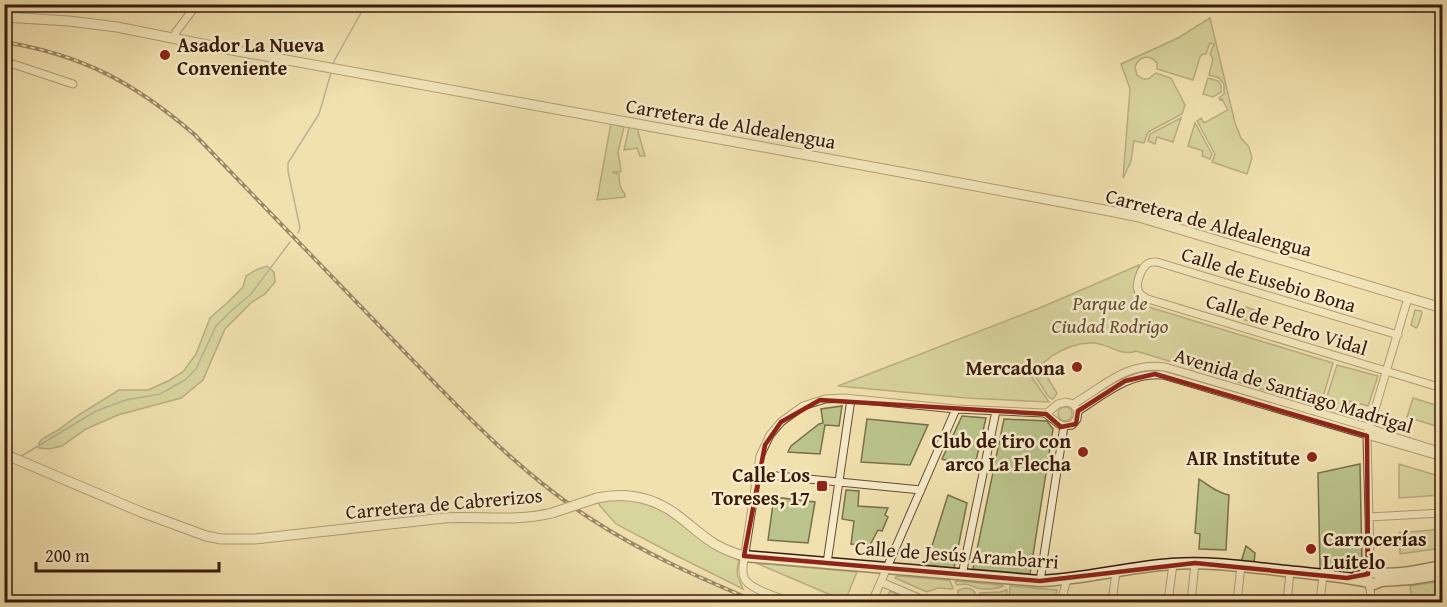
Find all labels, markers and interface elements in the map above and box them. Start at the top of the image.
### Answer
place label: Asador La Nueva Conveniente [177,30,325,82]
marker: Asador La Nueva Conveniente [158,48,172,62]
street label: Carretera de Aldealengua [624,90,839,156]
street label: Carretera de Aldealengua [1103,181,1316,264]
street label: Calle de Eusebio Bona [1178,239,1360,319]
street label: Calle de Pedro Vidal [1203,286,1372,362]
park label: Parque de Ciudad Rodrigo [1052,288,1169,340]
street label: Avenida de Santiago Madrigal [1171,340,1417,440]
place label: Mercadona [965,353,1066,382]
marker: Mercadona [1070,360,1084,374]
place label: Club de tiro con arco La Flecha [932,426,1072,478]
place label: AIR Institute [1186,443,1300,472]
marker: Club de tiro con arco La Flecha [1076,445,1090,459]
marker: AIR Institute [1305,450,1319,464]
place label: Calle Los Toreses, 17 [712,460,810,512]
marker: Calle Los Toreses, 17 [815,479,829,493]
street label: Carretera de Cabrerizos [344,480,544,526]
place label: Carrocerías Luitelo [1323,524,1427,576]
street label: Calle de Jesús Arambarri [854,532,1060,576]
scale bar [36,535,219,573]
text: 200 m [45,542,90,569]
marker: Carrocerías Luitelo [1304,542,1318,556]

